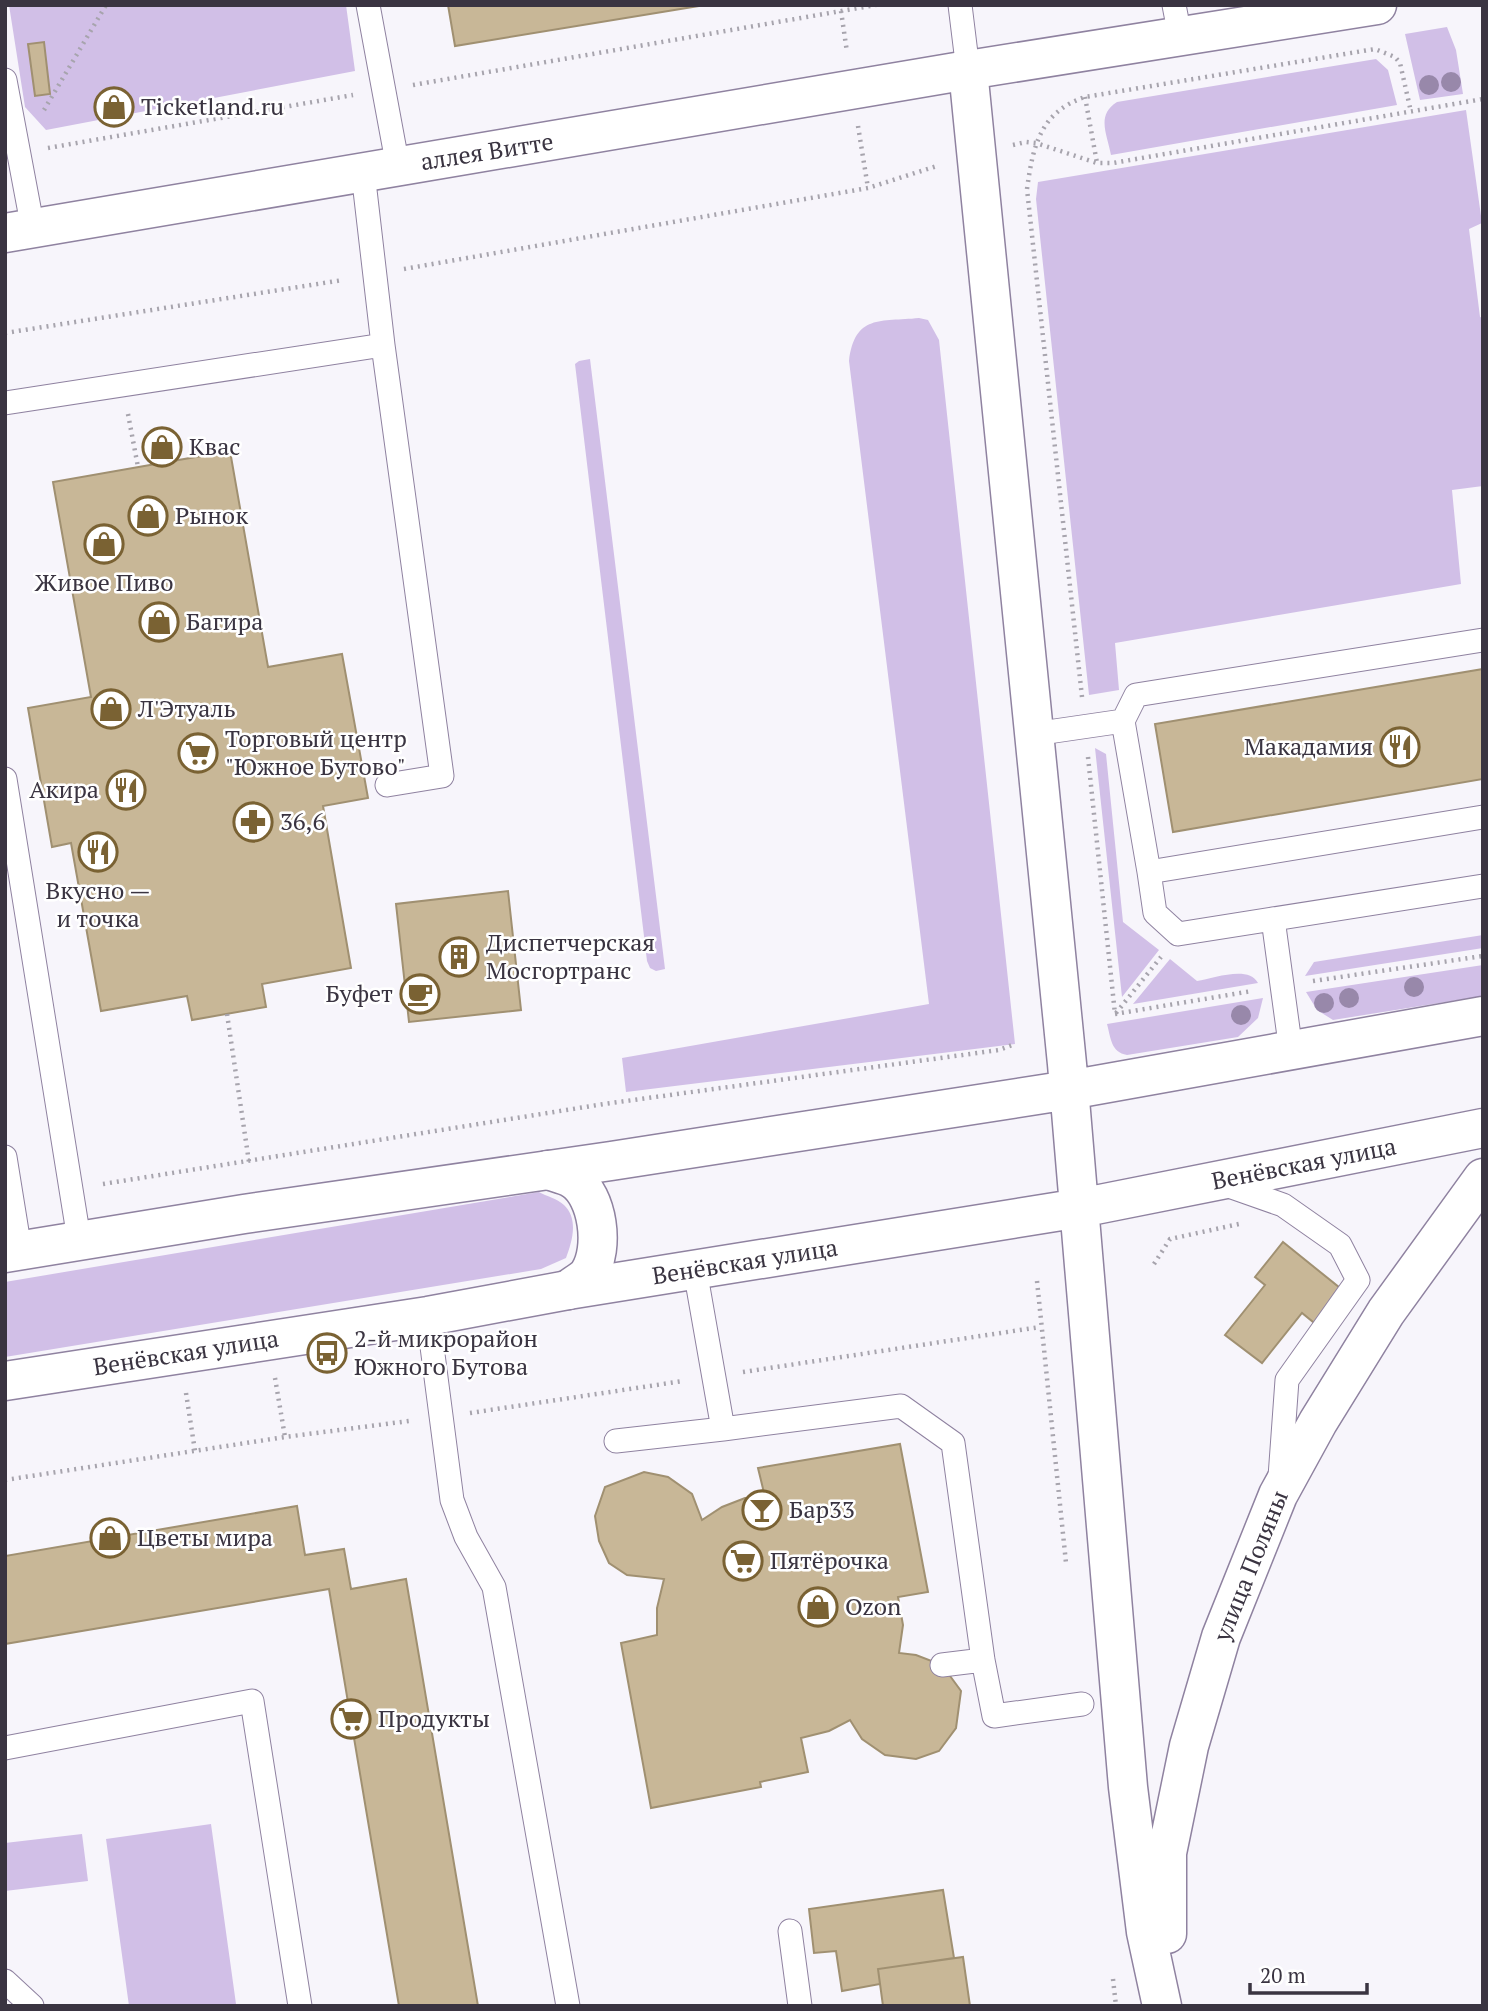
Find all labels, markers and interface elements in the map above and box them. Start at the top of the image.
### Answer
shop icon: Ticketland.ru [93,86,135,128]
place label: Ticketland.ru [141,90,284,122]
street label: аллея Витте [418,125,555,177]
shop icon: Квас [141,426,183,468]
place label: Квас [189,430,240,462]
shop icon: Рынок [127,495,169,537]
place label: Рынок [175,499,248,531]
shop icon: Живое Пиво [83,523,125,565]
place label: Живое Пиво [34,566,174,598]
shop icon: Багира [138,601,180,643]
place label: Багира [186,605,263,637]
shop icon: Л'Этуаль [90,688,132,730]
place label: Л'Этуаль [137,692,236,724]
place label: Торговый центр "Южное Бутово" [225,722,407,782]
restaurant icon: Макадамия [1379,726,1421,768]
place label: Макадамия [1244,730,1373,762]
supermarket icon: Торговый центр "Южное Бутово" [177,732,219,774]
restaurant icon: Акира [105,769,147,811]
place label: Акира [29,773,99,805]
pharmacy icon: 36,6 [232,801,274,843]
place label: 36,6 [280,805,325,837]
restaurant icon: Вкусно — и точка [77,831,119,873]
place label: Вкусно — и точка [46,874,150,934]
place label: Диспетчерская Мосгортранс [486,926,655,986]
building icon: Диспетчерская Мосгортранс [438,936,480,978]
cafe icon: Буфет [399,973,441,1015]
place label: Буфет [325,977,393,1009]
street label: Венёвская улица [1209,1129,1399,1197]
street label: Венёвская улица [650,1231,840,1291]
street label: Венёвская улица [91,1322,281,1382]
place label: 2-й микрорайон Южного Бутова [354,1322,538,1382]
bus stop icon: 2-й микрорайон Южного Бутова [306,1332,348,1374]
street label: улица Поляны [1205,1485,1295,1647]
bar icon: Бар33 [741,1489,783,1531]
place label: Бар33 [789,1493,855,1525]
shop icon: Цветы мира [89,1517,131,1559]
place label: Цветы мира [137,1521,273,1553]
supermarket icon: Пятёрочка [722,1540,764,1582]
place label: Пятёрочка [770,1544,889,1576]
shop icon: Ozon [797,1586,839,1628]
place label: Ozon [845,1590,901,1622]
supermarket icon: Продукты [330,1698,372,1740]
place label: Продукты [378,1702,490,1734]
scale bar [1250,1952,1367,1996]
text: 20 m [1260,1961,1306,1989]

